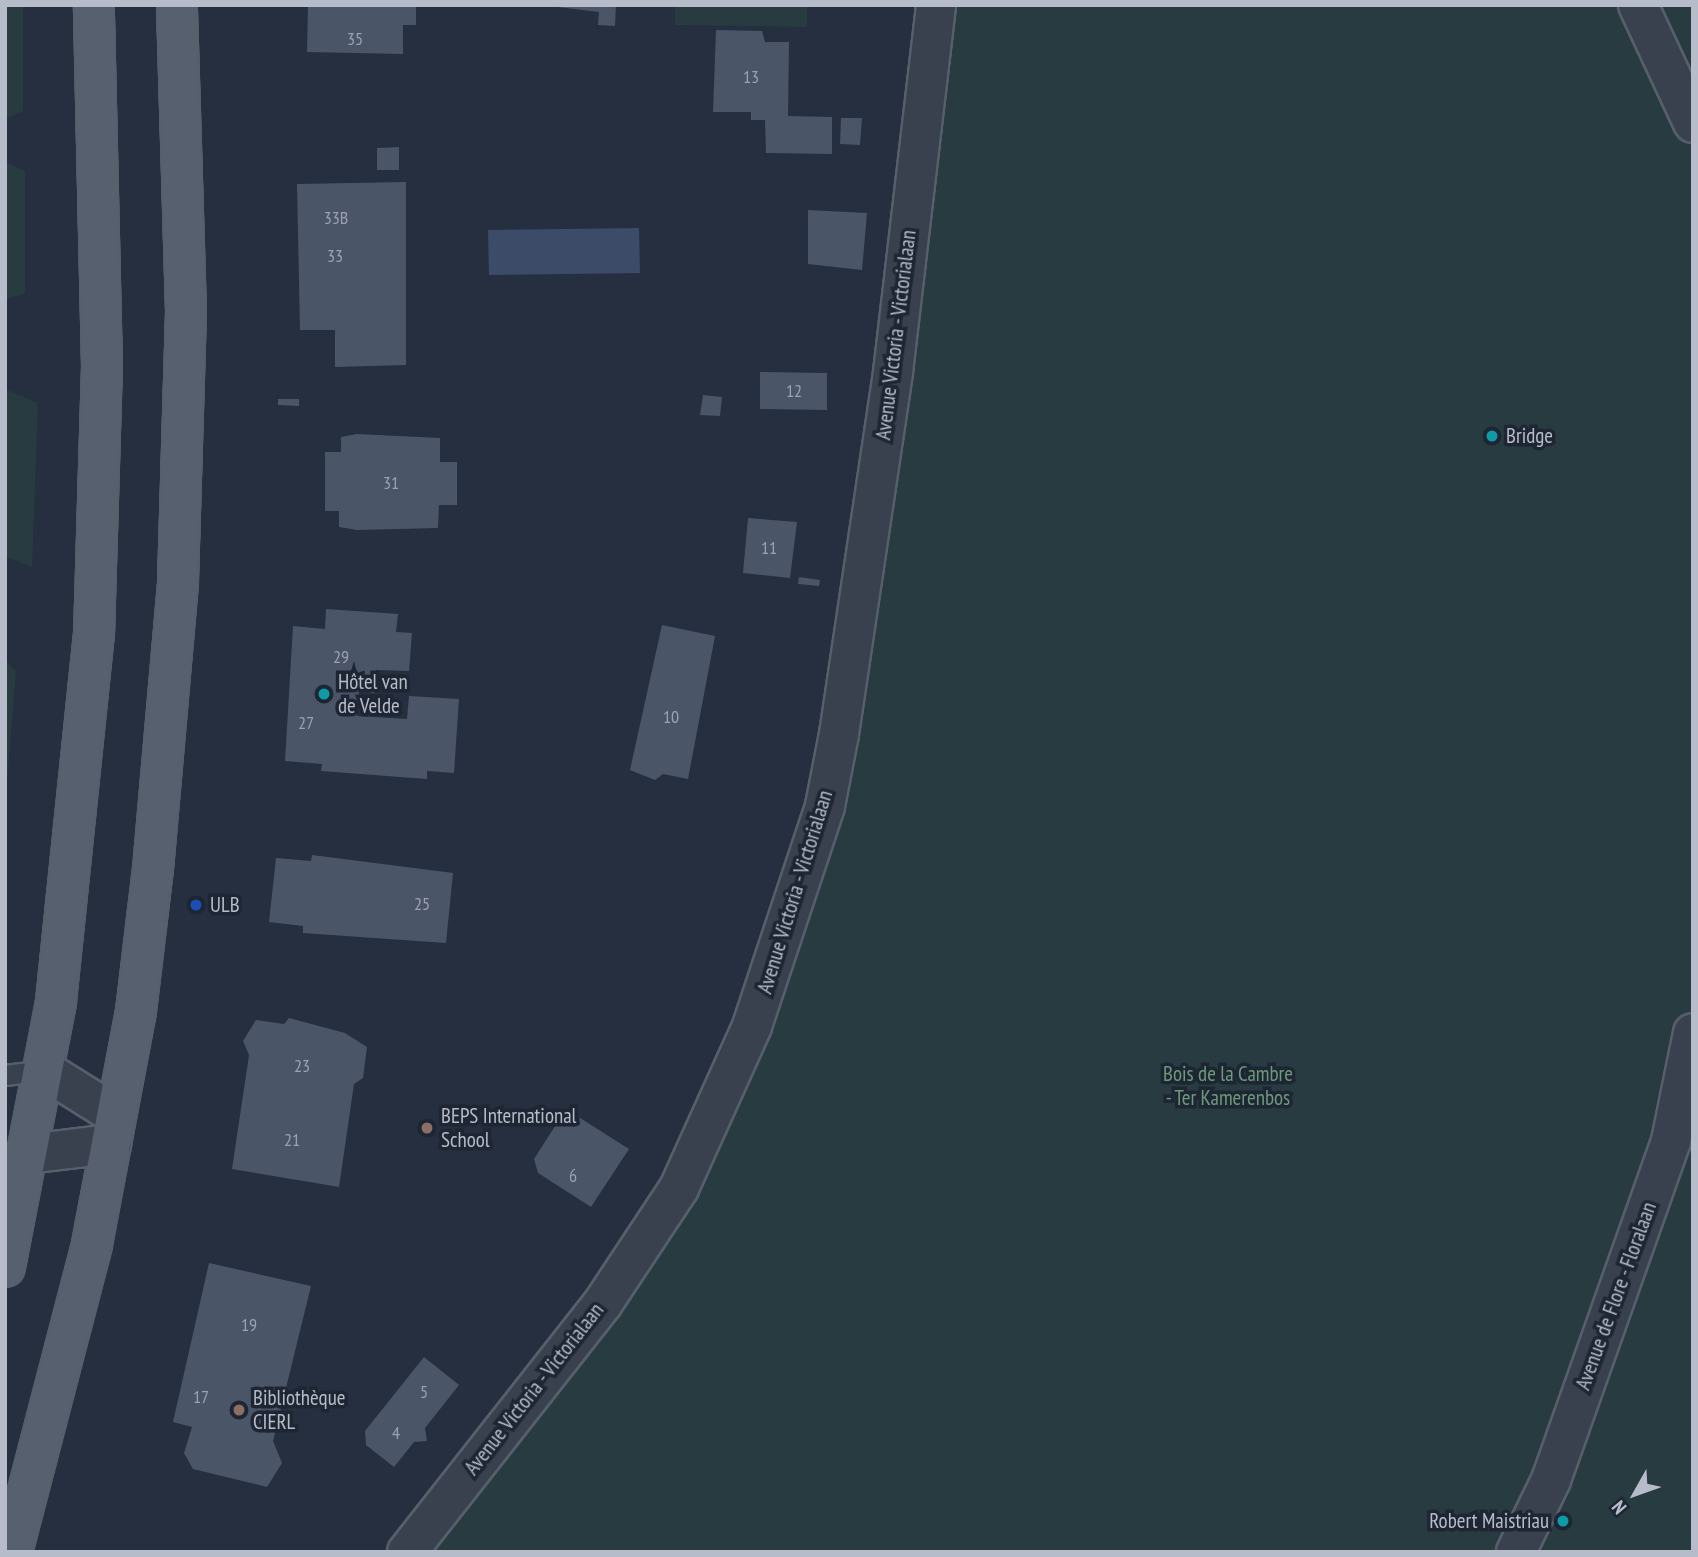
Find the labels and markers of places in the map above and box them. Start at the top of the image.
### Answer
place label: Bridge [1506,423,1553,449]
marker: Bridge [1484,428,1500,444]
place label: Hôtel van de Velde [338,669,408,719]
marker: Hôtel van de Velde [316,686,332,702]
place label: ULB [210,892,240,918]
marker: ULB [188,897,204,913]
place label: BEPS International School [441,1103,576,1153]
marker: BEPS International School [419,1120,435,1136]
place label: Bibliothèque CIERL [253,1385,345,1435]
marker: Bibliothèque CIERL [231,1402,247,1418]
place label: Robert Maistriau [1429,1508,1549,1534]
marker: Robert Maistriau [1555,1513,1571,1529]

